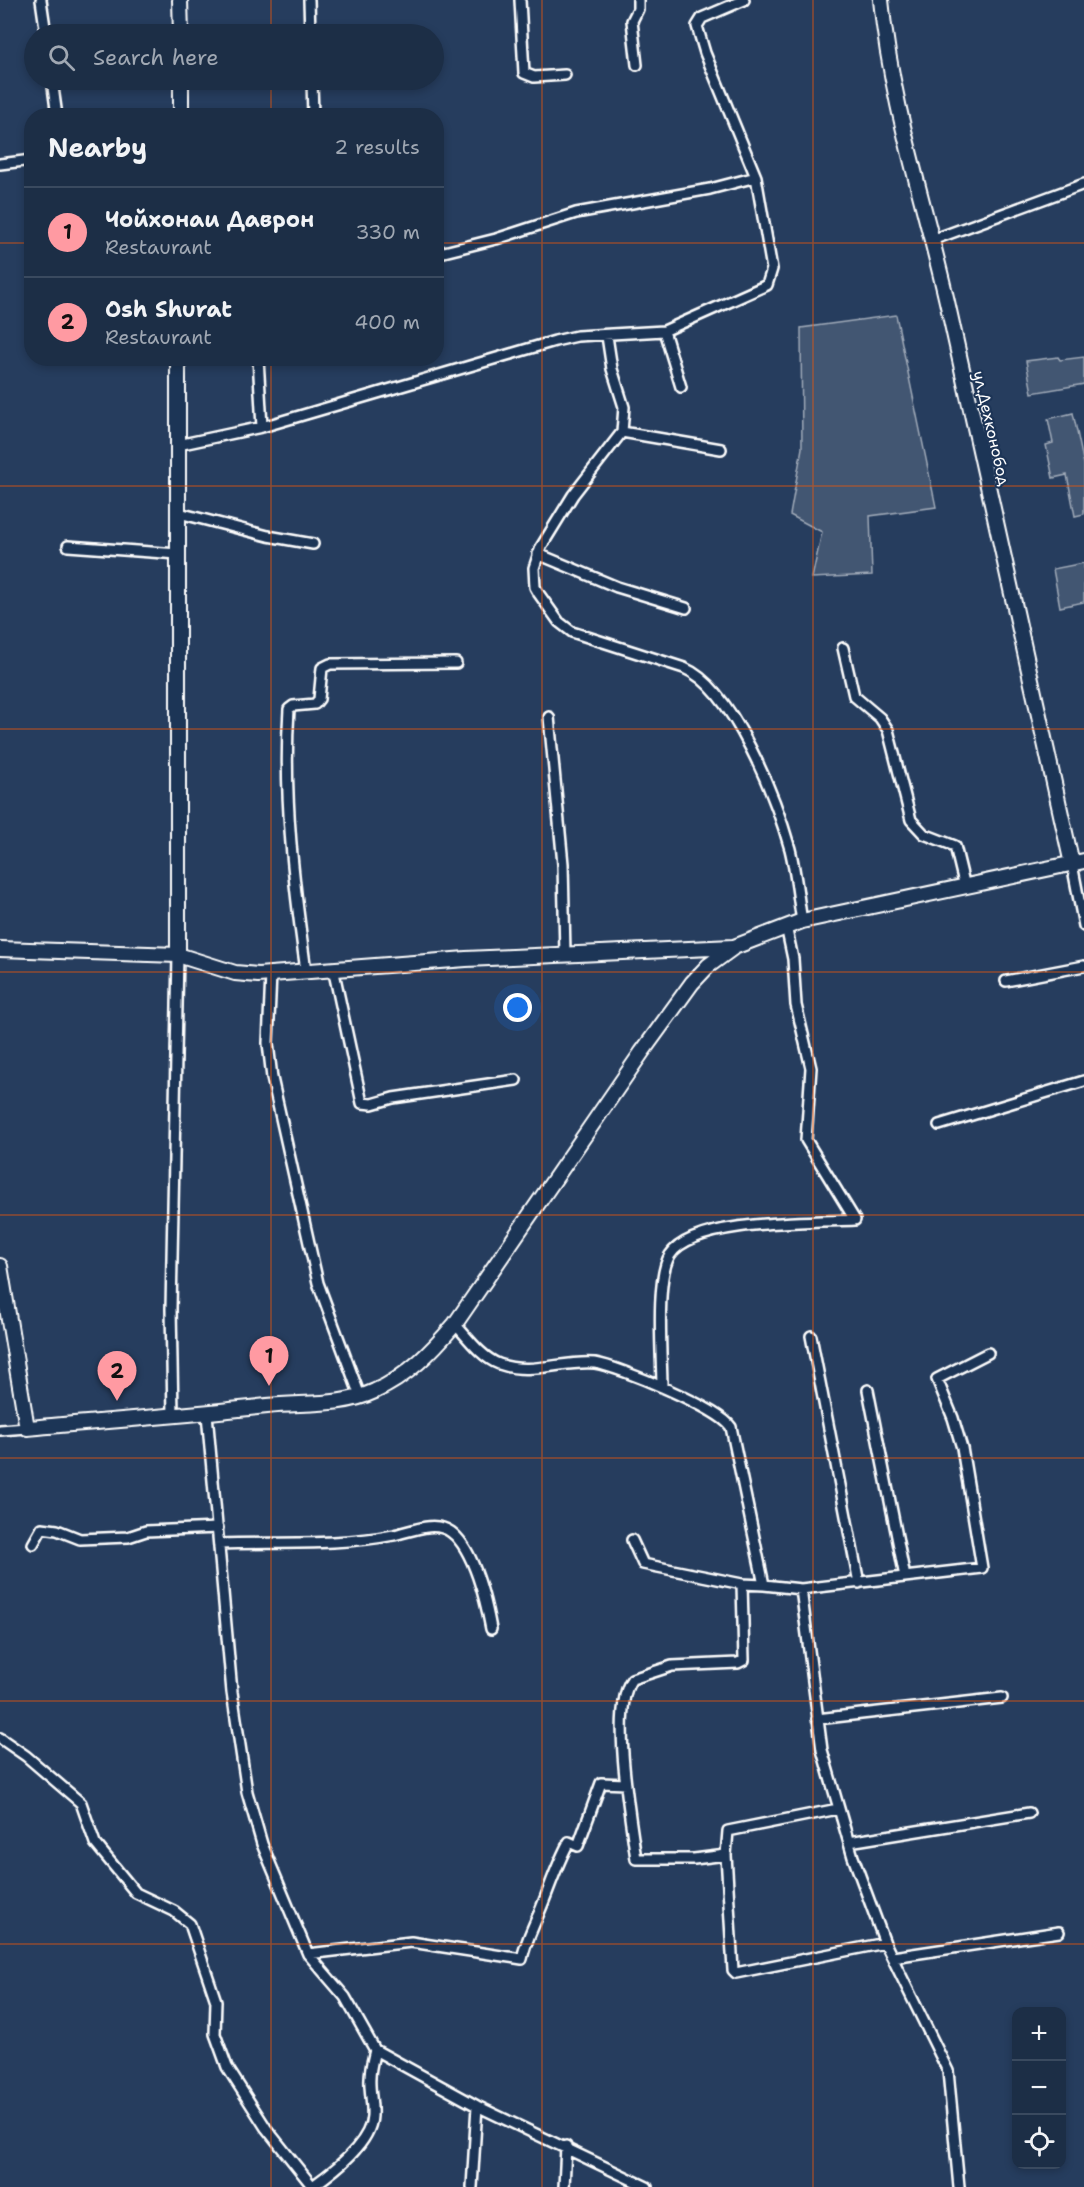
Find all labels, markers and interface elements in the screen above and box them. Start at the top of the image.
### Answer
search box [24,24,444,90]
icon: search [45,41,78,74]
text: Search here [93,43,219,72]
text: Nearby [48,130,147,165]
text: 2 results [334,134,420,160]
text: Чойхонаи Даврон [105,205,314,234]
text: 1 [63,219,72,245]
text: 330 m [356,219,420,245]
text: Restaurant [105,234,212,260]
text: Osh Shurat [105,295,232,324]
text: 2 [61,309,75,335]
text: 400 m [354,309,420,335]
text: Restaurant [105,324,212,350]
street label: ул.Дехконобод [968,369,1015,488]
your location [503,993,532,1022]
pin: 1 [250,1336,288,1386]
pin: 2 [98,1352,136,1401]
map controls [1012,2007,1066,2169]
button: + [1012,2007,1066,2061]
button: − [1012,2061,1066,2115]
button: locate [1012,2115,1066,2169]

